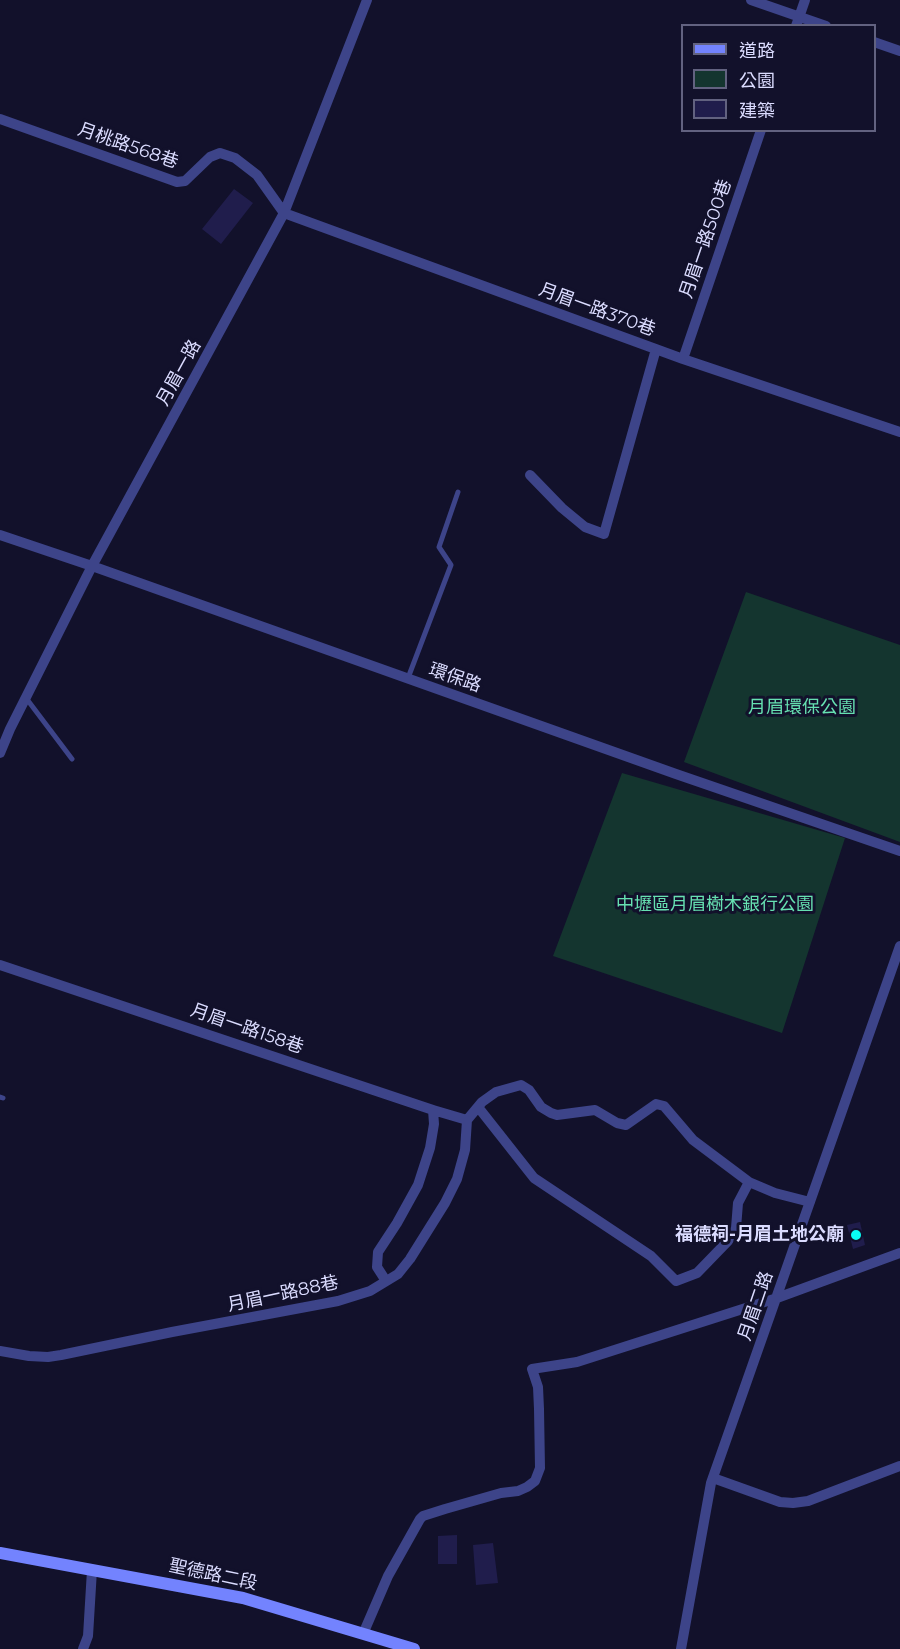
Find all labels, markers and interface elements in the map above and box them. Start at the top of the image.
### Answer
legend [681,24,876,132]
text: 道路 [739,40,775,62]
text: 公園 [739,70,775,92]
text: 建築 [739,100,775,122]
street label: 月桃路568巷 [75,119,181,173]
street label: 月眉一路500巷 [676,177,736,301]
street label: 月眉一路370巷 [536,279,658,341]
street label: 月眉一路 [152,336,206,410]
street label: 環保路 [426,659,484,697]
park label: 月眉環保公園 [748,697,856,719]
park label: 中壢區月眉樹木銀行公園 [616,894,814,916]
street label: 月眉一路158巷 [188,1000,306,1058]
place label: 福德祠-月眉土地公廟 [675,1224,844,1246]
marker: 福德祠-月眉土地公廟 [849,1228,863,1242]
street label: 月眉二路 [734,1268,778,1344]
street label: 月眉一路88巷 [226,1272,340,1316]
street label: 聖德路二段 [167,1555,259,1595]

